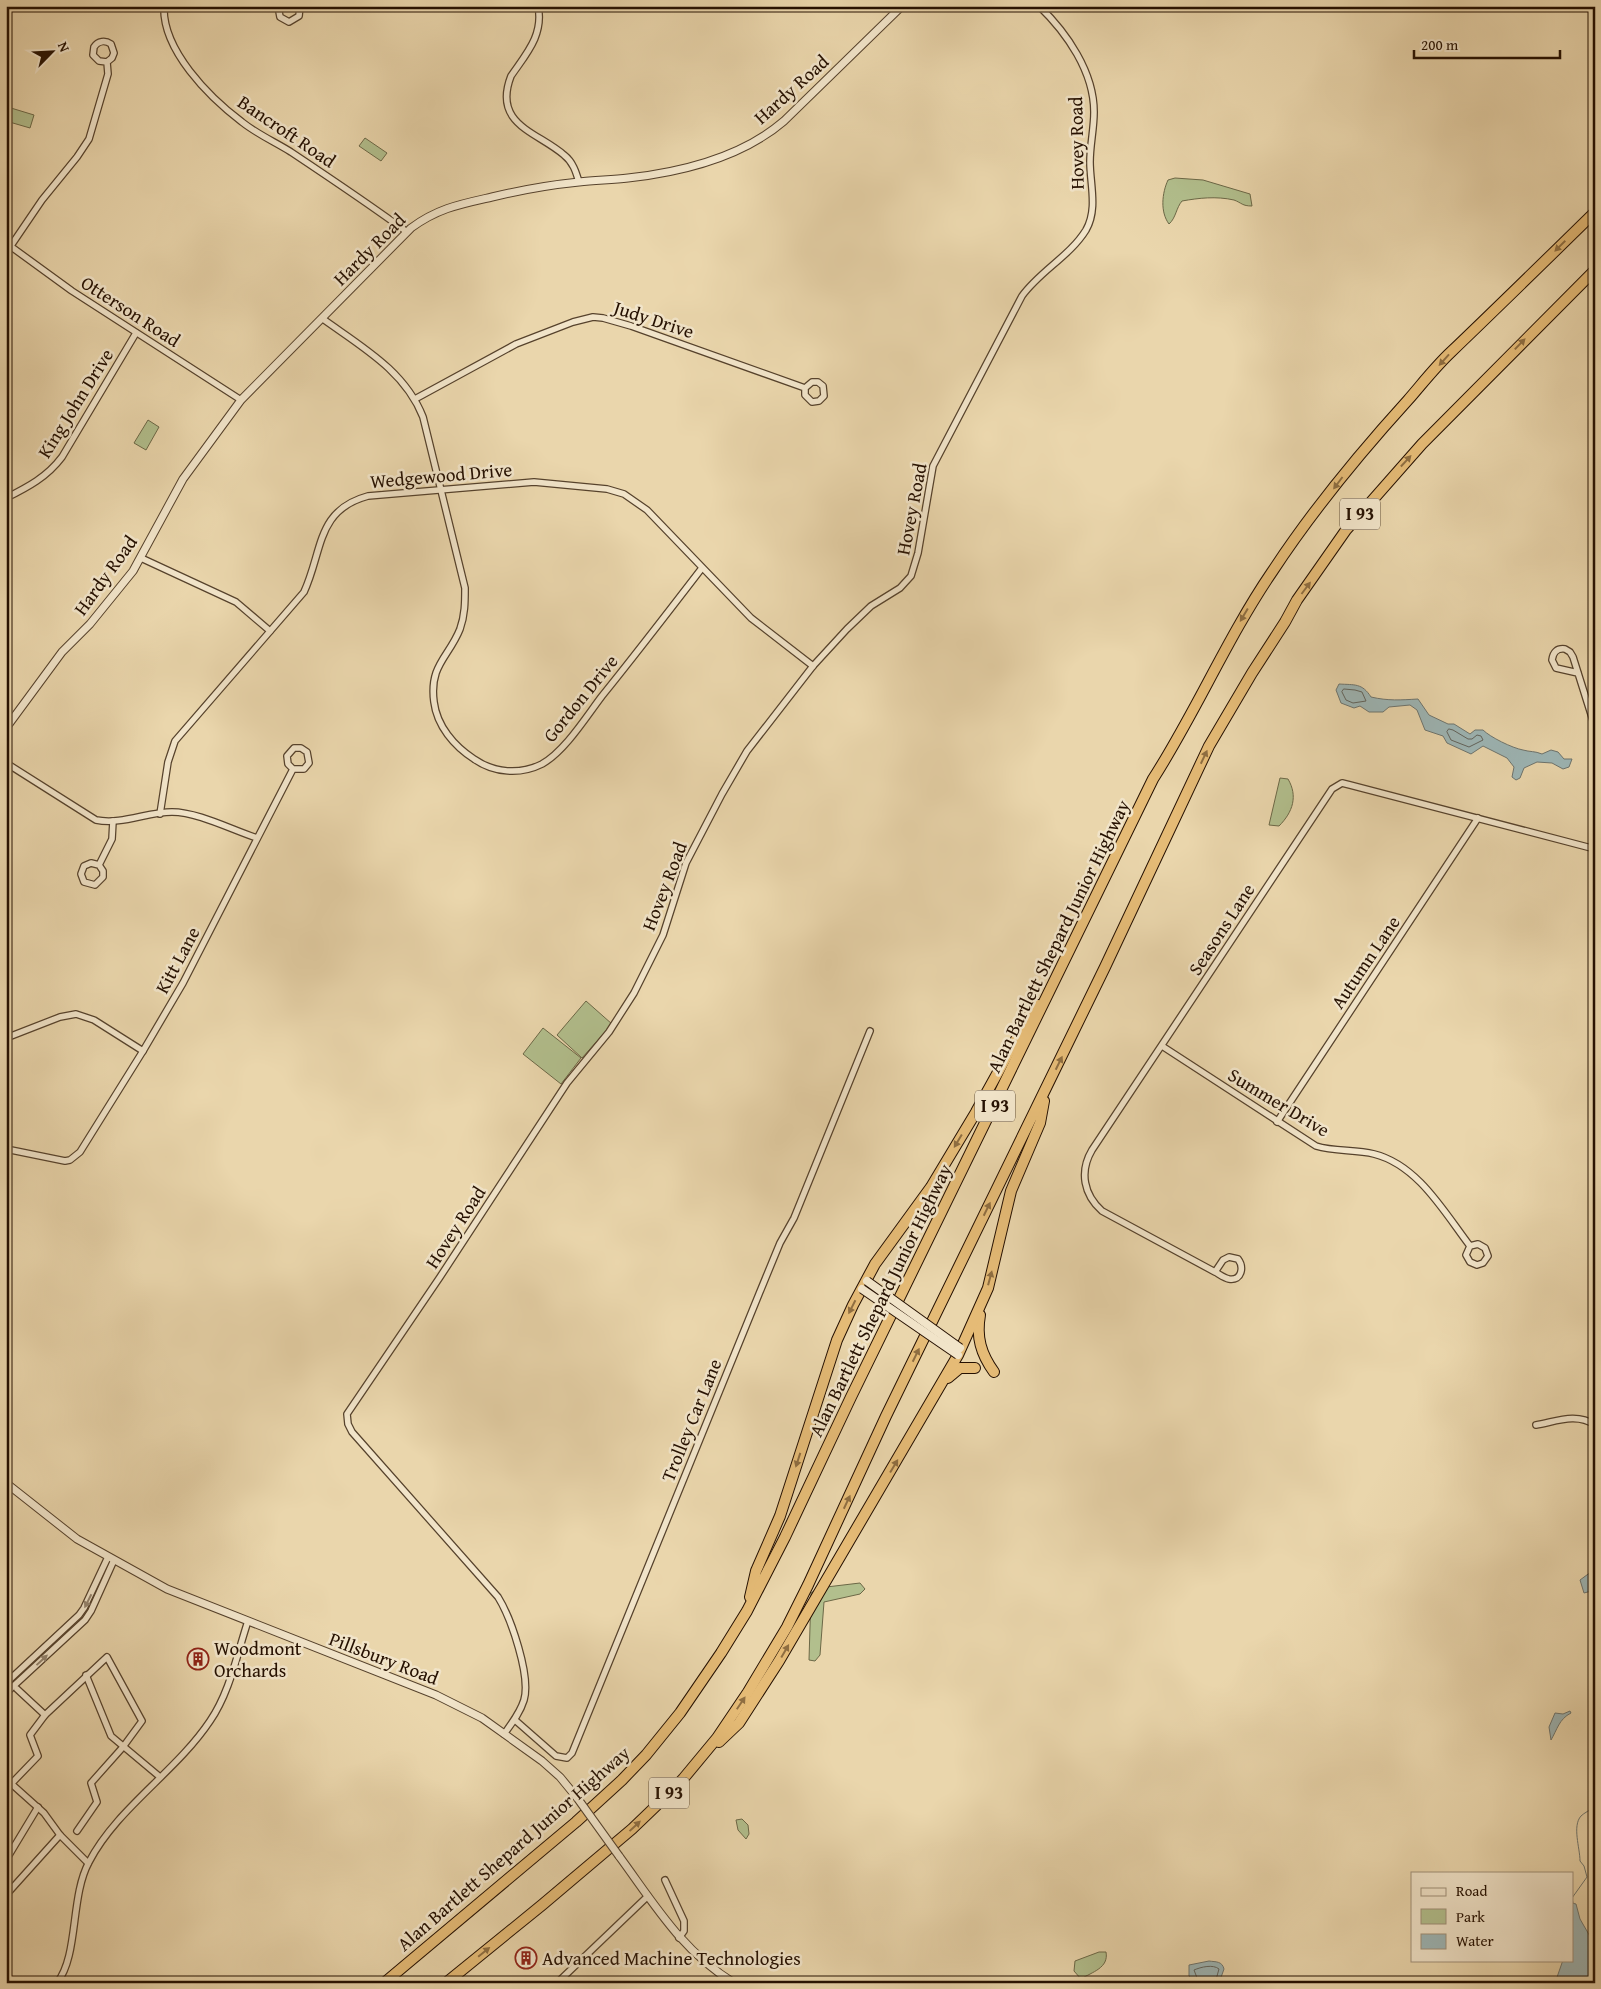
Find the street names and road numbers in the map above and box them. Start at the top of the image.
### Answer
street label: Hardy Road [747,47,835,130]
street label: Bancroft Road [232,88,342,175]
street label: Hovey Road [1061,95,1091,190]
street label: Hardy Road [326,206,412,292]
street label: Otterson Road [76,268,187,354]
street label: Judy Drive [608,292,698,345]
street label: King John Drive [30,343,120,463]
street label: Wedgewood Drive [369,455,513,495]
street label: Hovey Road [888,460,934,557]
road number: I 93 [1340,498,1380,530]
street label: Hardy Road [66,529,144,621]
street label: Gordon Drive [536,648,624,748]
street label: Alan Bartlett Shepard Junior Highway [980,794,1137,1077]
street label: Hovey Road [634,837,694,935]
street label: Seasons Lane [1181,877,1261,981]
street label: Autumn Lane [1323,910,1407,1014]
street label: Kitt Lane [148,922,206,998]
street label: Summer Drive [1223,1061,1335,1143]
road number: I 93 [975,1090,1015,1122]
street label: Alan Bartlett Shepard Junior Highway [802,1158,959,1441]
street label: Hovey Road [418,1180,493,1274]
street label: Trolley Car Lane [654,1354,728,1486]
street label: Pillsbury Road [325,1624,444,1692]
street label: Alan Bartlett Shepard Junior Highway [390,1738,636,1957]
road number: I 93 [649,1778,689,1809]

